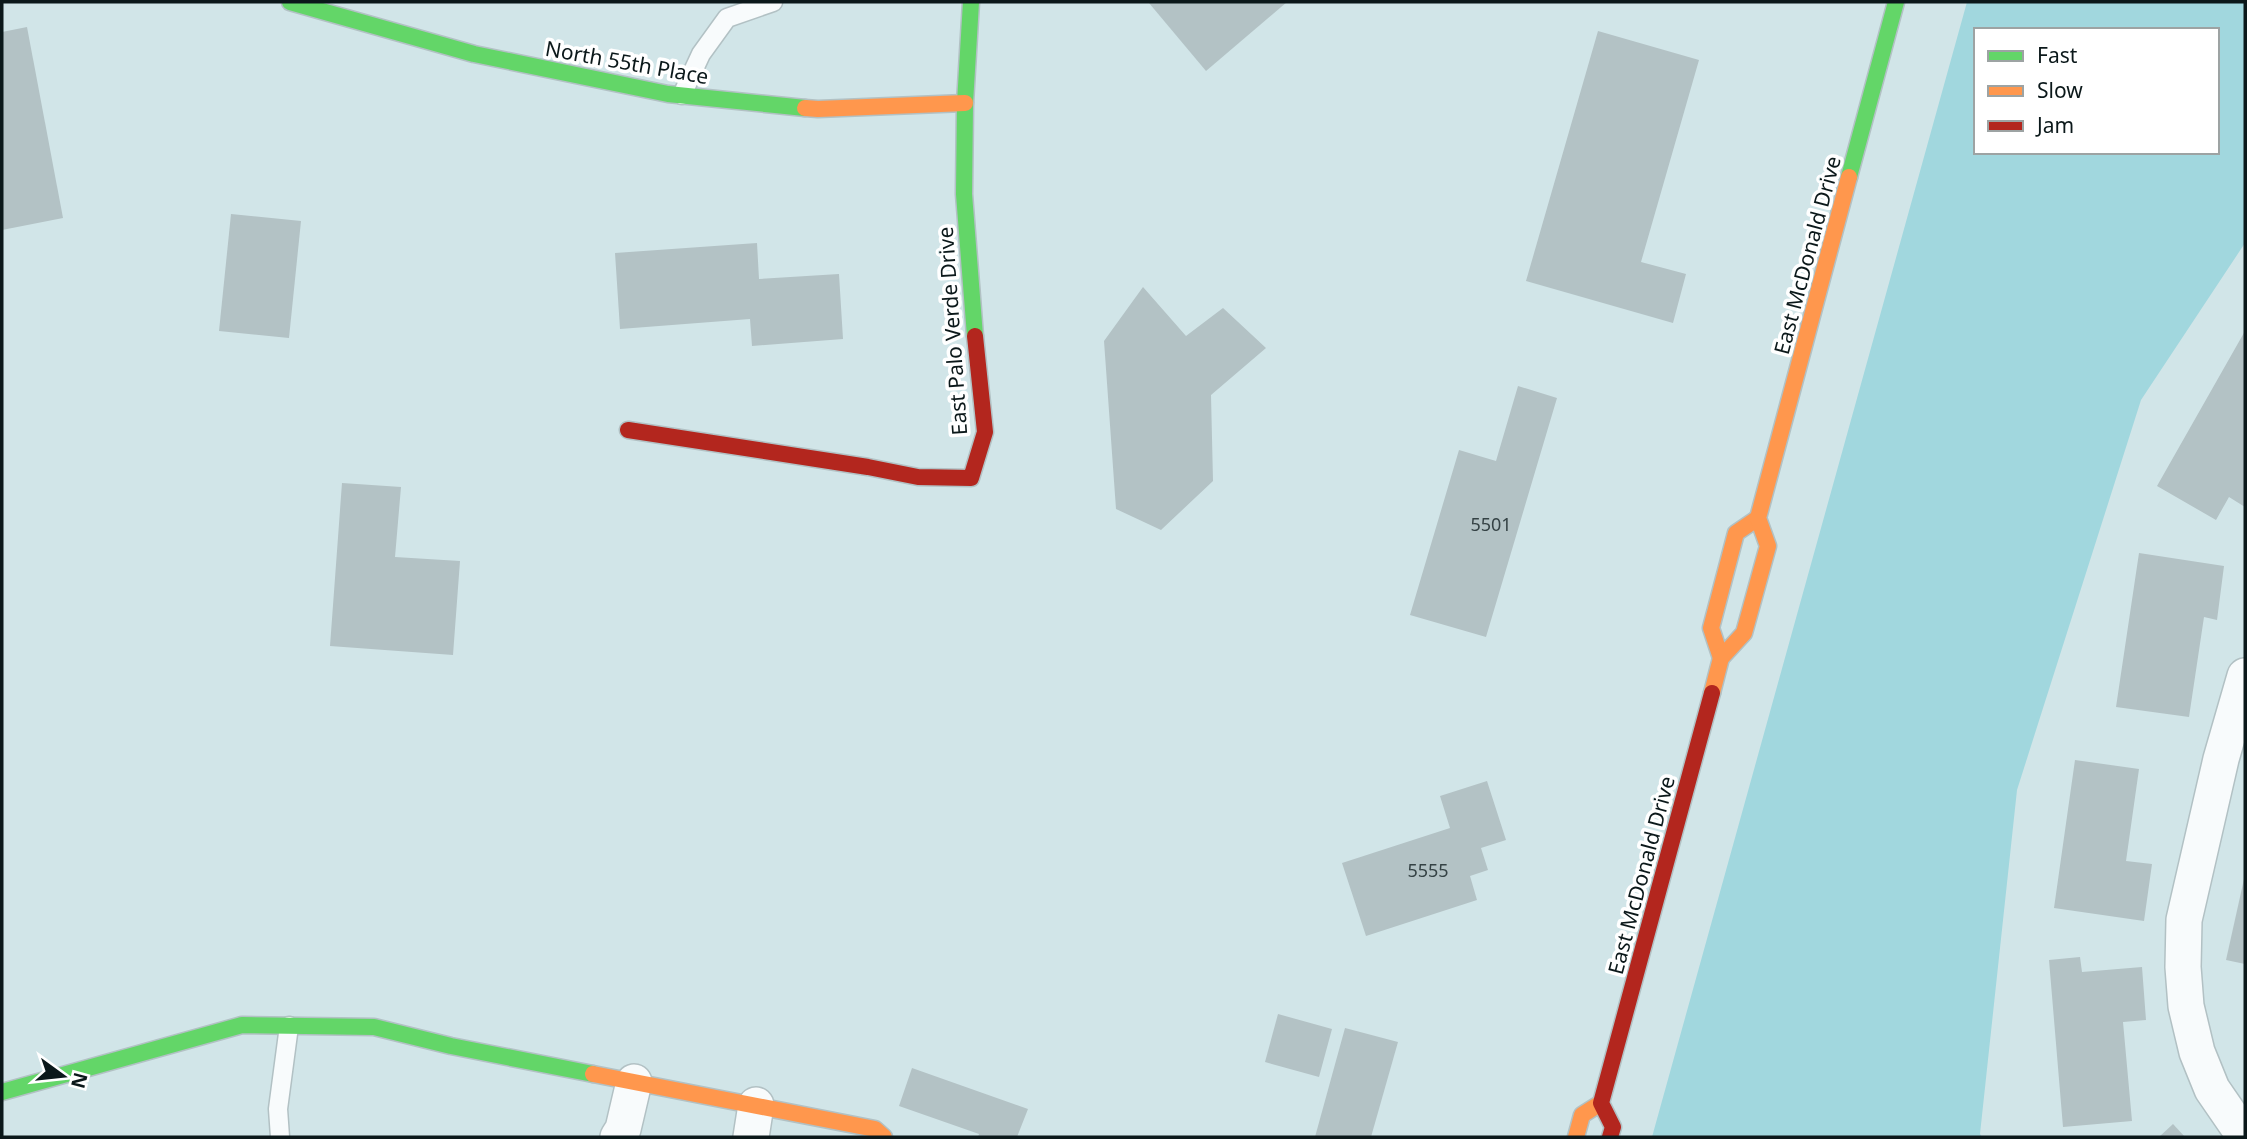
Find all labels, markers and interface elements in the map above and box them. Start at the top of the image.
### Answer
legend [1974,28,2219,154]
street label: North 55th Place [543,34,711,90]
text: Fast [2037,41,2078,69]
text: Slow [2037,76,2083,104]
text: Jam [2035,111,2074,139]
street label: East McDonald Drive [1767,153,1847,357]
street label: East Palo Verde Drive [931,226,973,436]
house number: 5501 [1470,512,1512,536]
street label: East McDonald Drive [1601,773,1681,977]
house number: 5555 [1407,858,1449,882]
north arrow [28,1041,98,1111]
text: N [65,1070,94,1091]

